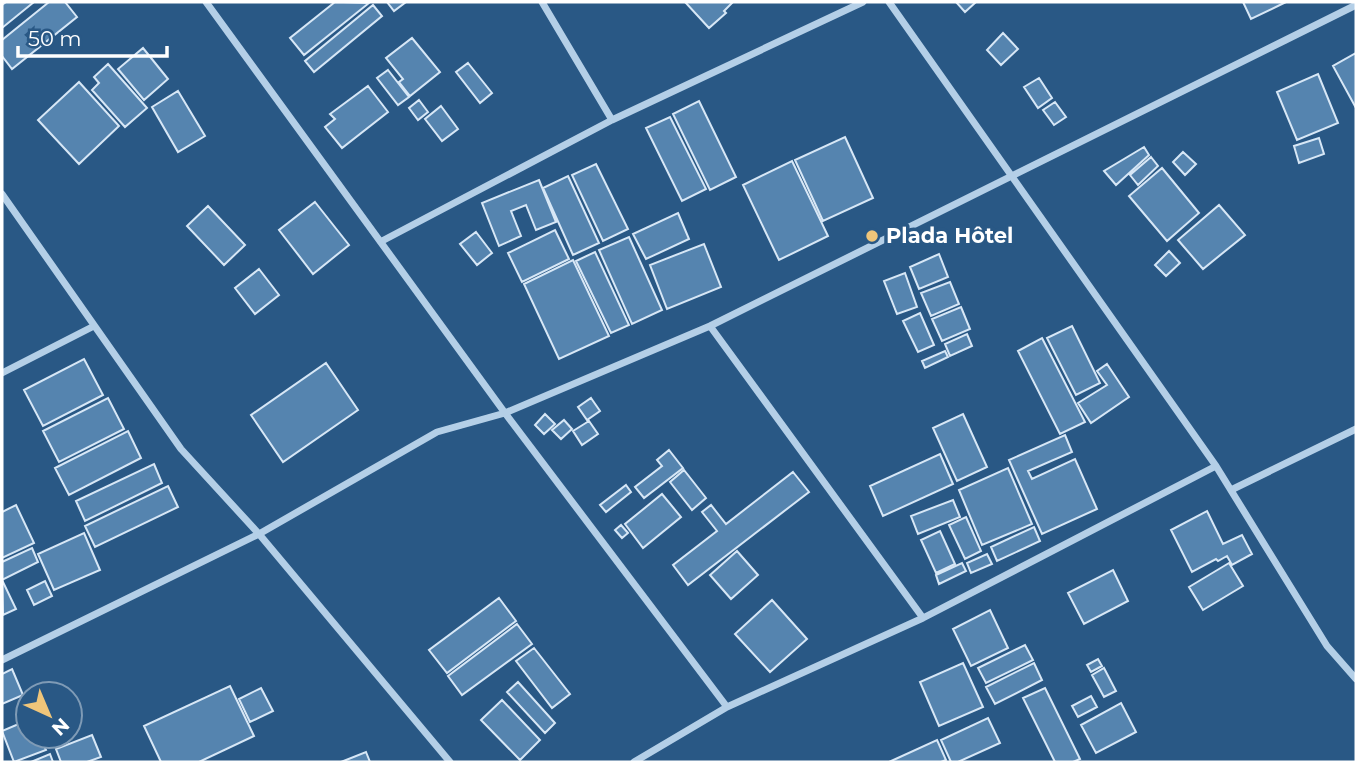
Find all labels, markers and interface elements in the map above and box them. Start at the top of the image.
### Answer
scale bar [18,14,166,58]
text: 50 m [28,26,82,51]
place label: Plada Hôtel [886,223,1013,248]
marker: Plada Hôtel [864,228,880,244]
north arrow [14,680,84,750]
text: N [47,713,74,740]

